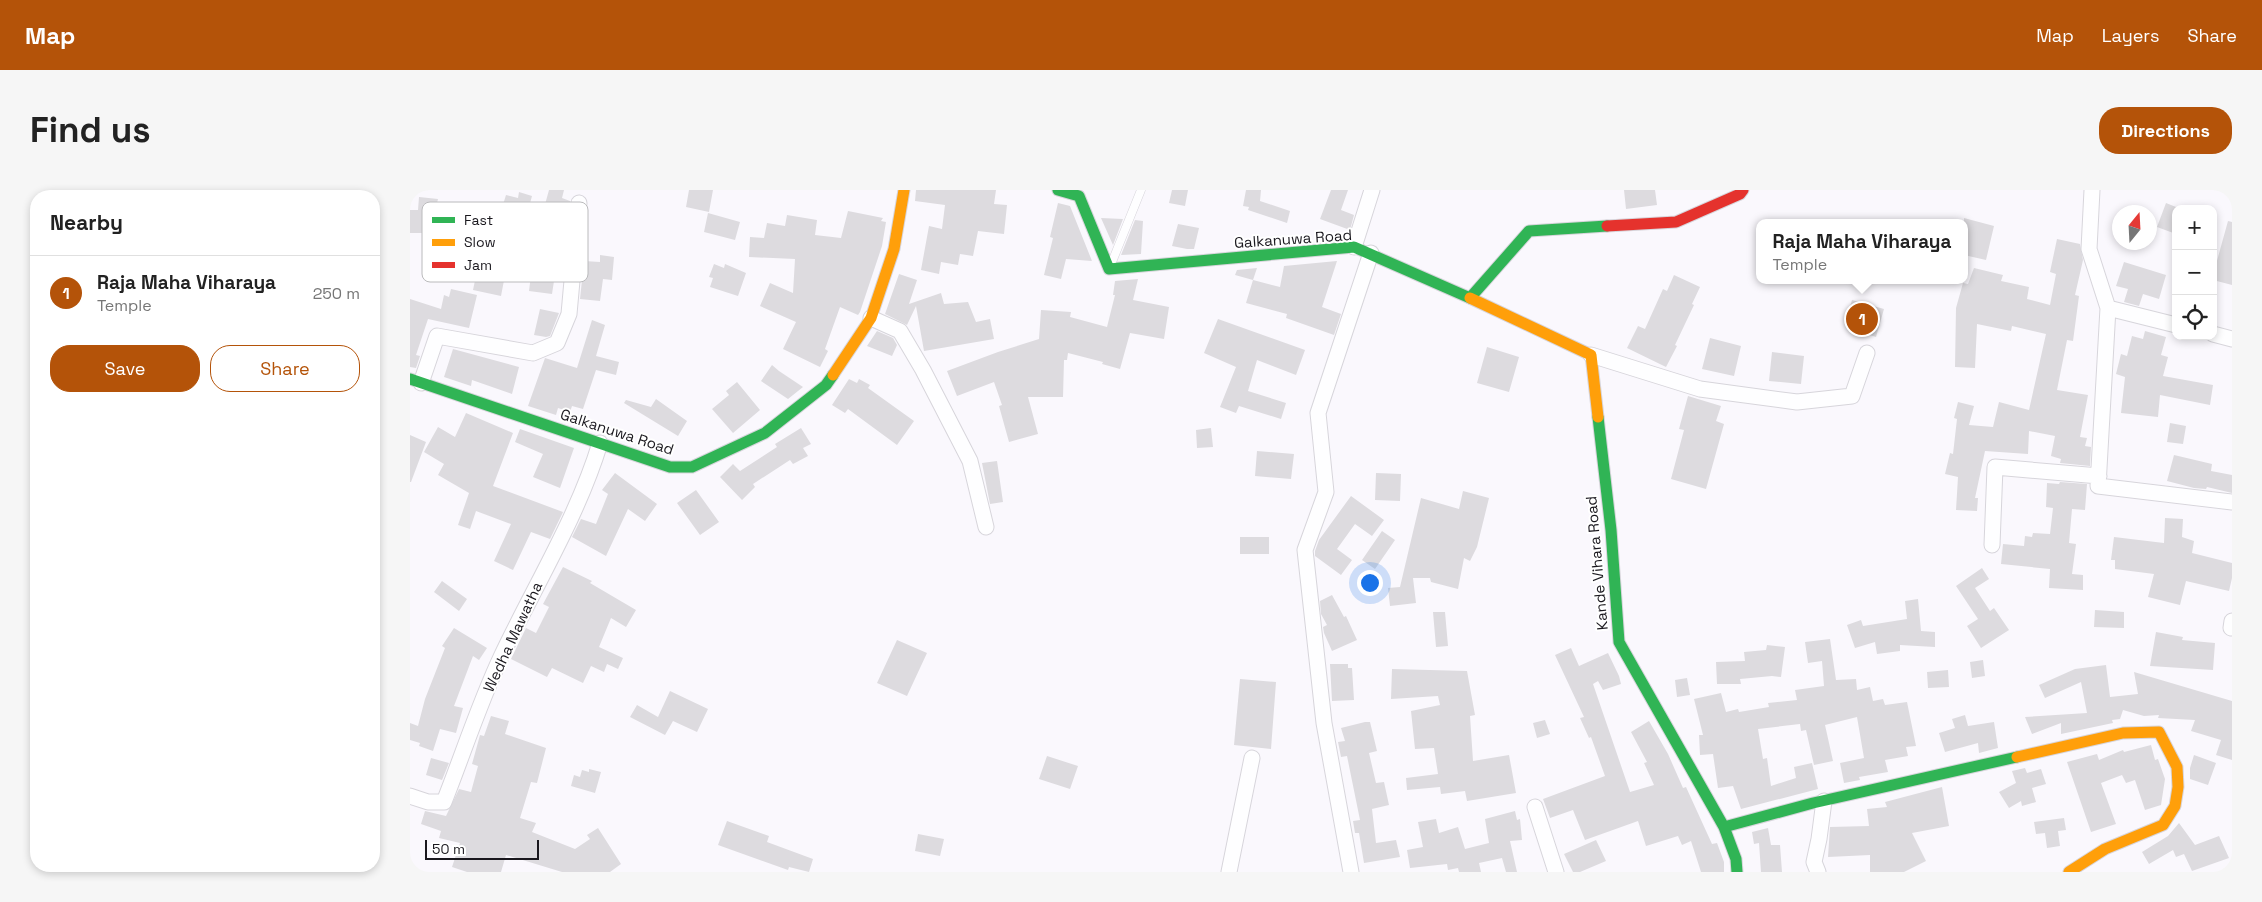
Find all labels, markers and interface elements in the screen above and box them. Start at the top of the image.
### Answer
text: Map [25,20,75,51]
text: Map [2036,24,2074,47]
text: Layers [2102,24,2159,47]
text: Share [2187,24,2237,47]
button: Directions [2099,107,2232,154]
text: Find us [30,108,151,152]
legend [422,202,588,282]
north arrow [2112,205,2157,250]
map controls [2172,205,2217,340]
button: + [2172,205,2217,250]
text: Nearby [50,209,123,236]
text: Fast [464,211,493,229]
popup [1756,219,1968,284]
street label: Galkanuwa Road [1233,225,1353,252]
text: Raja Maha Viharaya [1772,229,1952,254]
text: Slow [464,233,496,251]
button: − [2172,250,2217,295]
text: Temple [1772,254,1827,275]
text: Jam [464,256,492,274]
text: Raja Maha Viharaya [97,270,276,295]
text: 1 [62,283,70,304]
text: 250 m [313,283,360,304]
text: Temple [97,295,152,316]
button: locate [2172,295,2217,340]
pin: 1 [1846,300,1878,338]
button: Save [50,345,200,392]
button: Share [210,345,360,392]
street label: Galkanuwa Road [558,404,676,459]
street label: Kande Vihara Road [1581,495,1612,631]
your location [1357,570,1383,596]
street label: Wedha Mawatha [479,578,547,695]
scale bar [425,837,539,860]
text: 50 m [432,840,465,858]

